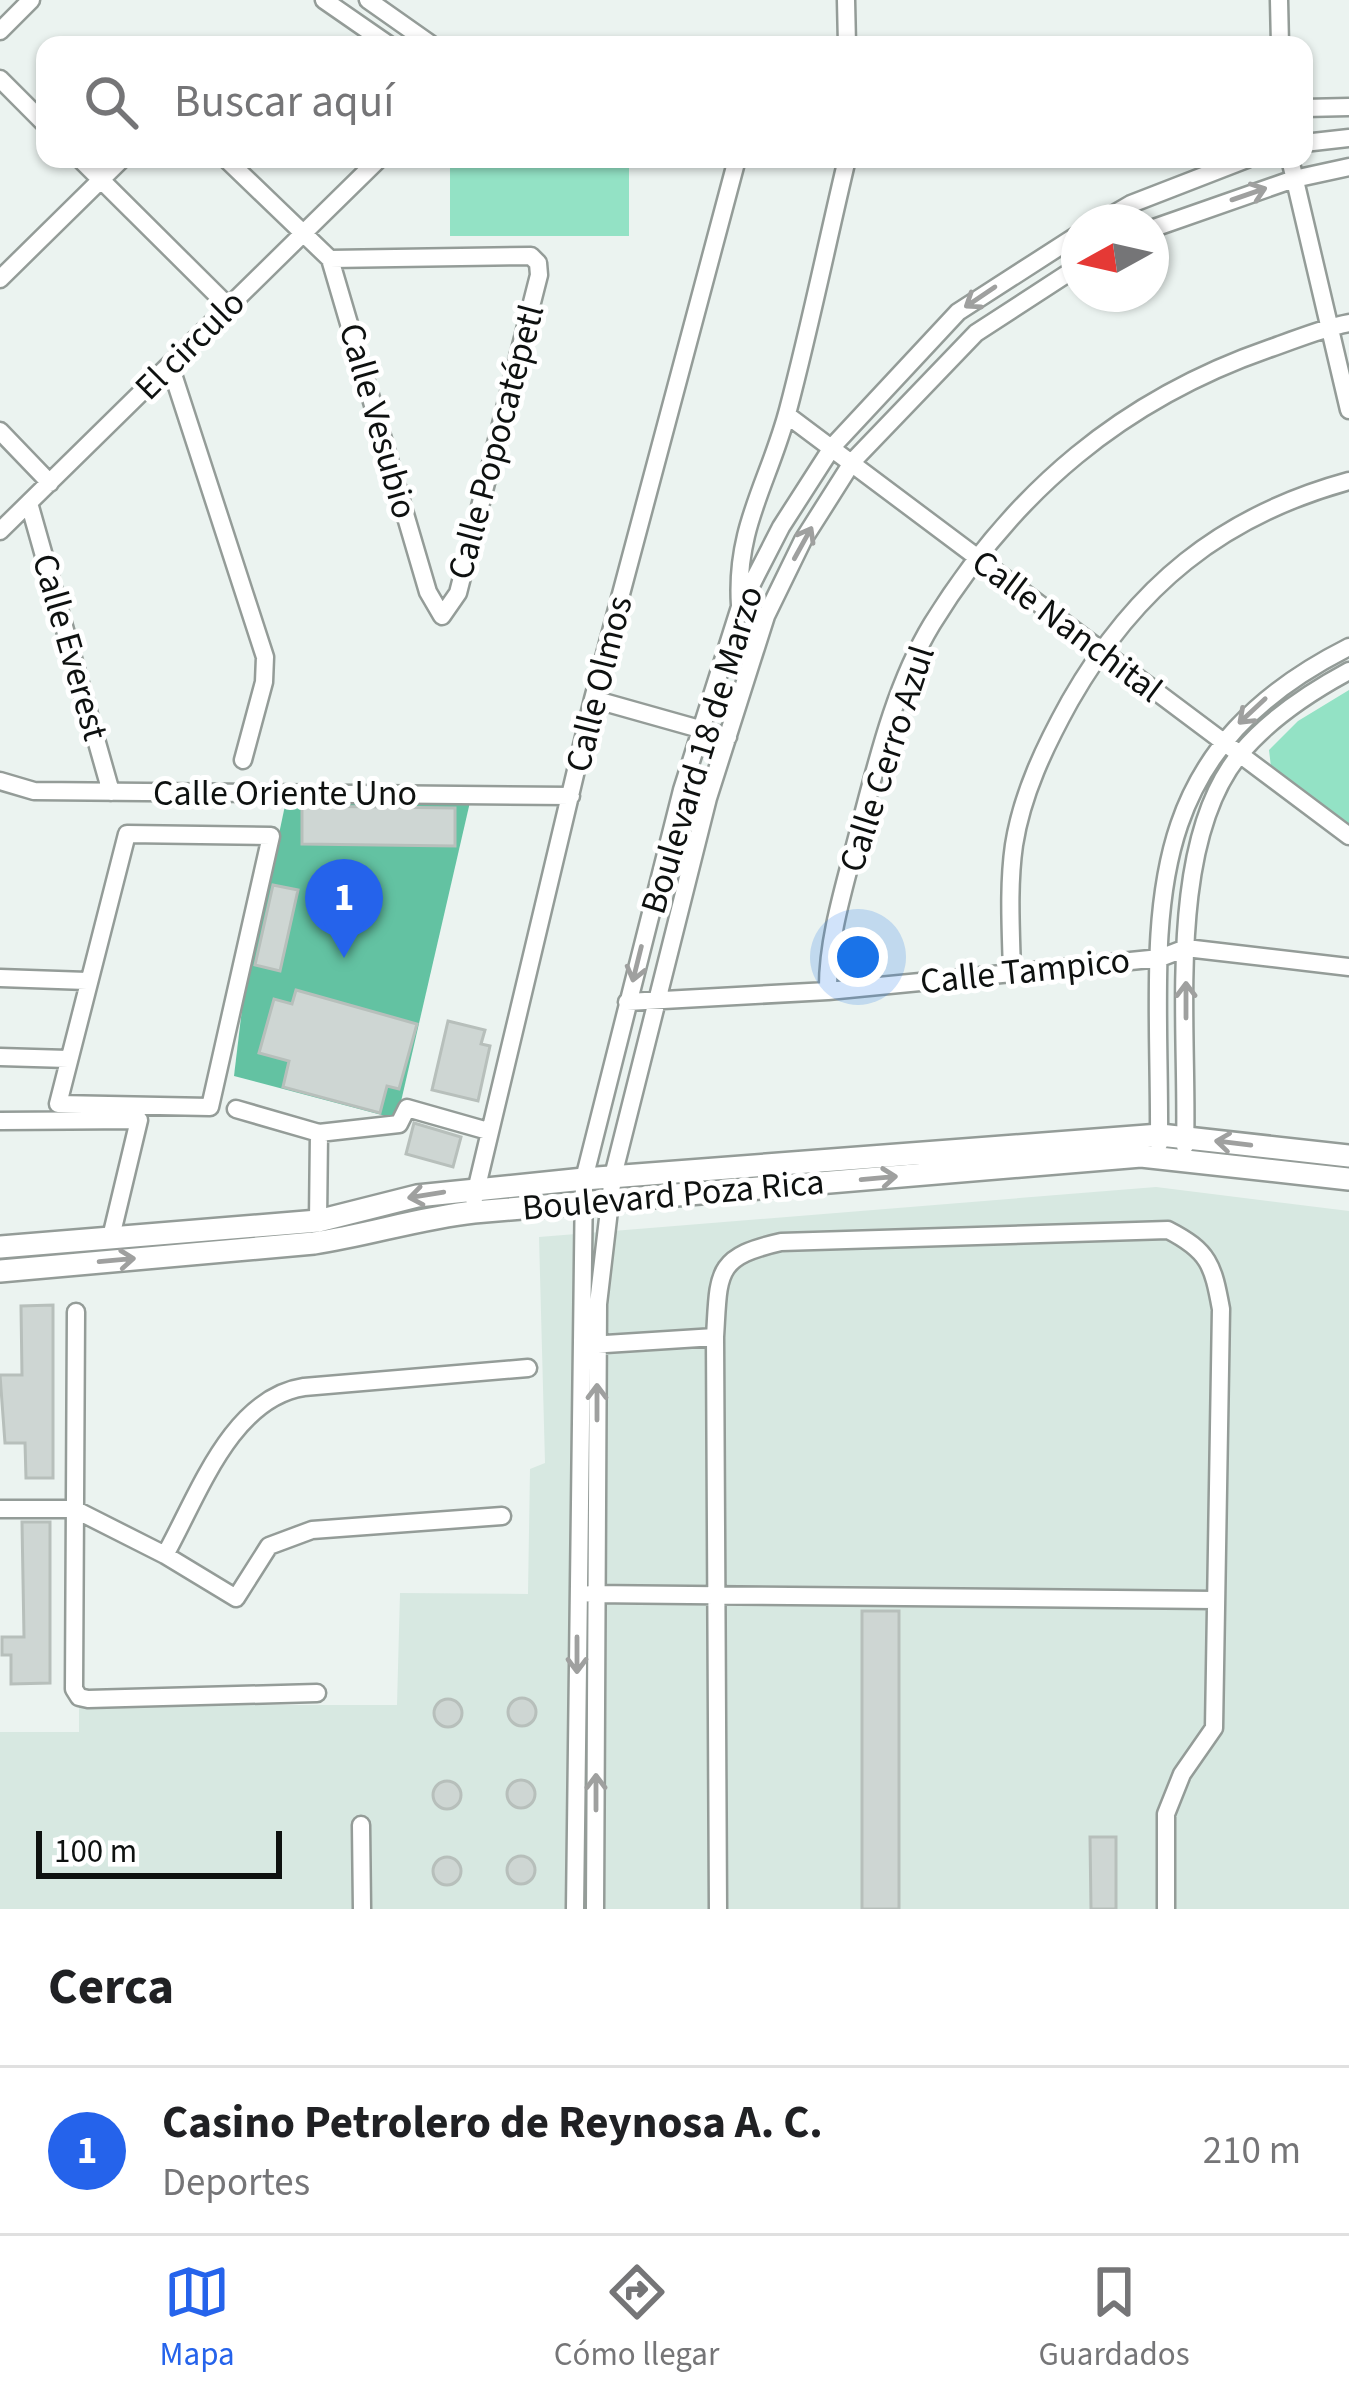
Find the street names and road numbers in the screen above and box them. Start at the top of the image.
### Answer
street label: El circulo [123,278,257,412]
street label: Calle Popocatépetl [435,299,557,585]
street label: Calle Vesubio [326,317,430,525]
street label: Calle Nanchital [961,537,1173,715]
street label: Calle Everest [19,548,121,746]
street label: Boulevard 18 de Marzo [628,580,776,920]
street label: Calle Olmos [553,591,645,777]
street label: Calle Cerro Azul [826,639,948,879]
street label: Calle Oriente Uno [153,768,417,819]
street label: Calle Tampico [918,935,1132,1007]
street label: Boulevard Poza Rica [520,1156,826,1234]

